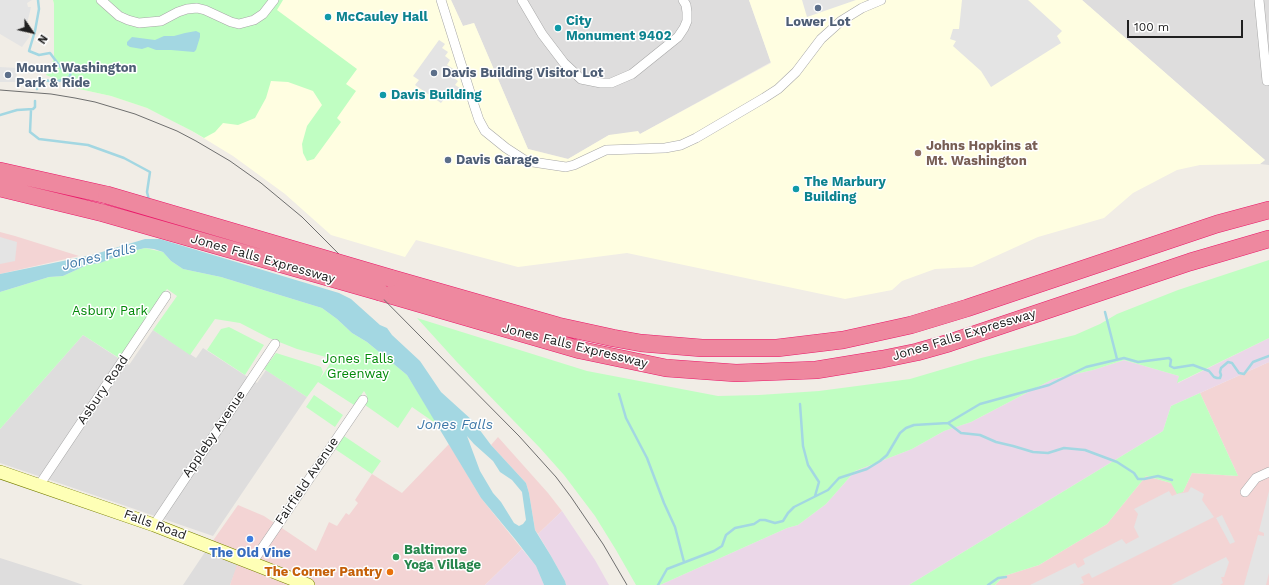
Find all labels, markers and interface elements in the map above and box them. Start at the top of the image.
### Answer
marker: Lower Lot [813,3,823,13]
place label: McCauley Hall [336,9,428,25]
north arrow [12,12,52,52]
marker: McCauley Hall [323,12,333,22]
scale bar [1129,12,1245,38]
place label: City Monument 9402 [566,13,671,44]
place label: Lower Lot [786,14,850,30]
text: 100 m [1134,20,1169,34]
marker: City Monument 9402 [553,23,563,33]
text: N [35,32,50,46]
place label: Mount Washington Park & Ride [16,60,137,91]
place label: Davis Building Visitor Lot [442,65,604,81]
marker: Davis Building Visitor Lot [429,68,439,78]
marker: Mount Washington Park & Ride [3,70,13,80]
place label: Davis Building [391,87,481,103]
marker: Davis Building [378,90,388,100]
place label: Johns Hopkins at Mt. Washington [926,138,1038,169]
marker: Johns Hopkins at Mt. Washington [913,148,923,158]
place label: Davis Garage [456,152,539,168]
marker: Davis Garage [443,155,453,165]
place label: The Marbury Building [804,174,886,205]
marker: The Marbury Building [791,184,801,194]
street label: Jones Falls Expressway [189,231,337,287]
water label: Jones Falls [60,240,138,274]
park label: Asbury Park [72,303,148,319]
street label: Jones Falls Expressway [890,306,1038,364]
street label: Jones Falls Expressway [501,320,649,372]
park label: Jones Falls Greenway [322,351,394,382]
street label: Asbury Road [74,353,132,427]
street label: Appleby Avenue [179,388,249,480]
water label: Jones Falls [417,417,493,433]
street label: Fairfield Avenue [272,434,342,528]
street label: Falls Road [122,506,188,544]
marker: The Old Vine [245,534,255,544]
place label: Baltimore Yoga Village [404,542,481,573]
place label: The Old Vine [209,545,291,561]
marker: Baltimore Yoga Village [391,552,401,562]
place label: The Corner Pantry [264,564,382,580]
marker: The Corner Pantry [385,567,395,577]

